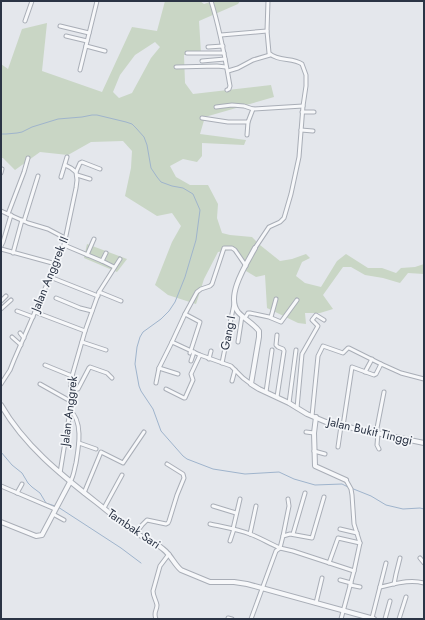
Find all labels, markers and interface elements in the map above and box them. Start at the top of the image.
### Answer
street label: Jalan Anggrek II [26,234,73,316]
street label: Gang I [216,314,240,352]
street label: Jalan Anggrek [56,374,82,449]
street label: Jalan Bukit Tinggi [324,412,414,450]
street label: Tambak Sari [104,505,164,553]

